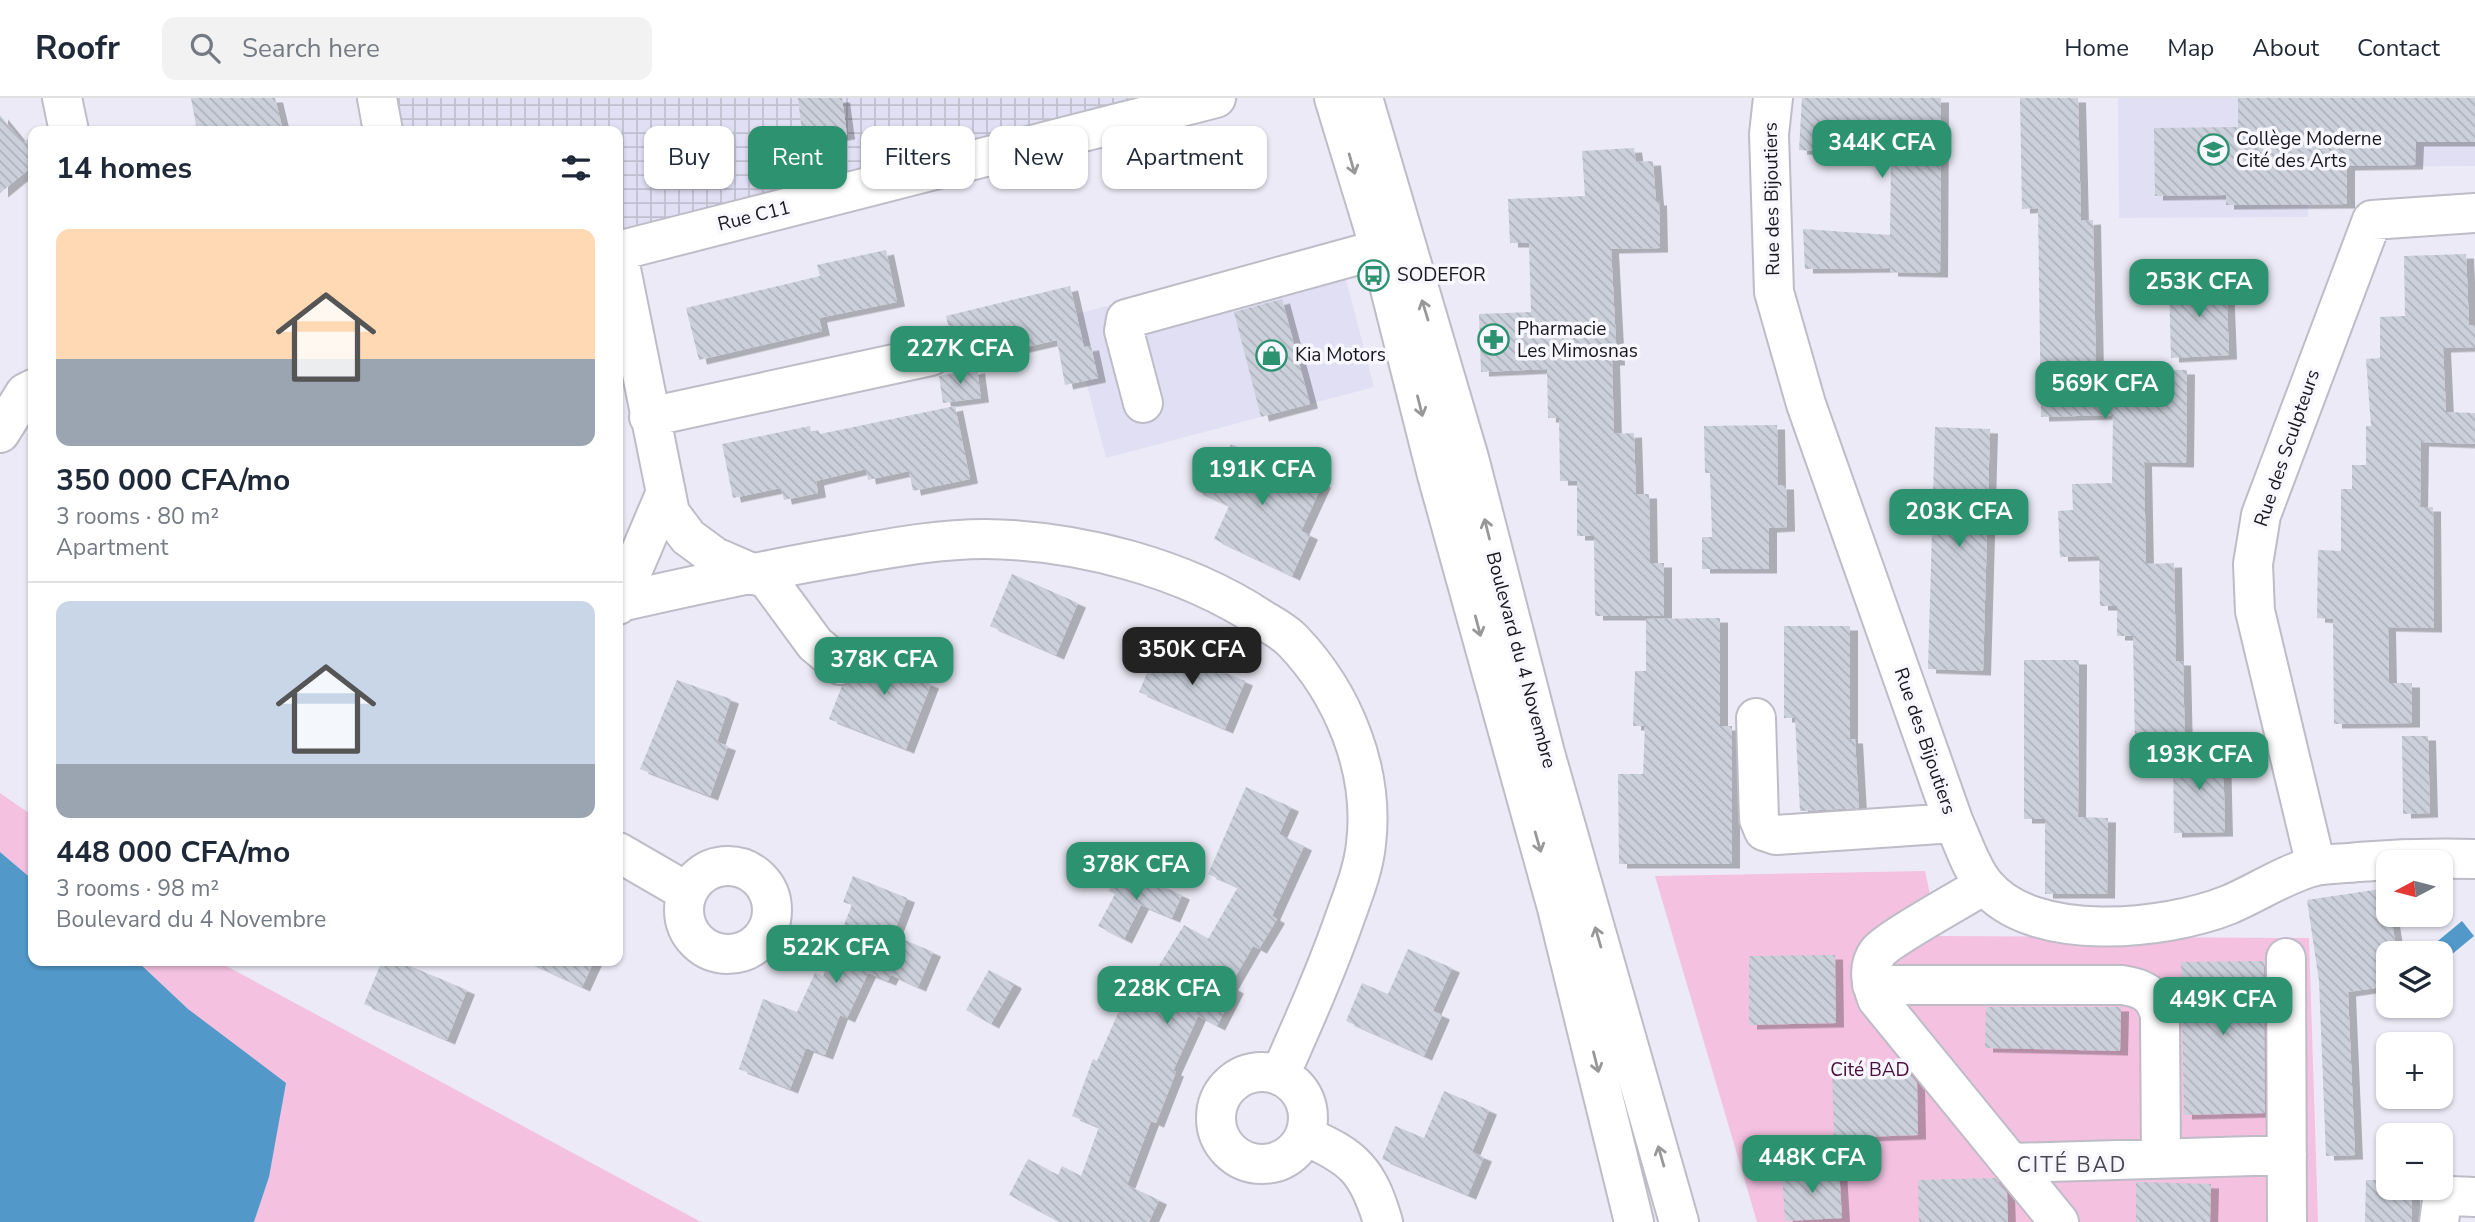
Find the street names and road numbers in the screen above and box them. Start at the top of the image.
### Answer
street label: Rue des Bijoutiers [1758,122,1786,276]
street label: Rue C11 [715,194,793,238]
street label: Rue des Sculpteurs [2248,366,2326,530]
street label: Boulevard du 4 Novembre [1480,549,1562,771]
street label: Rue des Bijoutiers [1888,664,1962,818]

